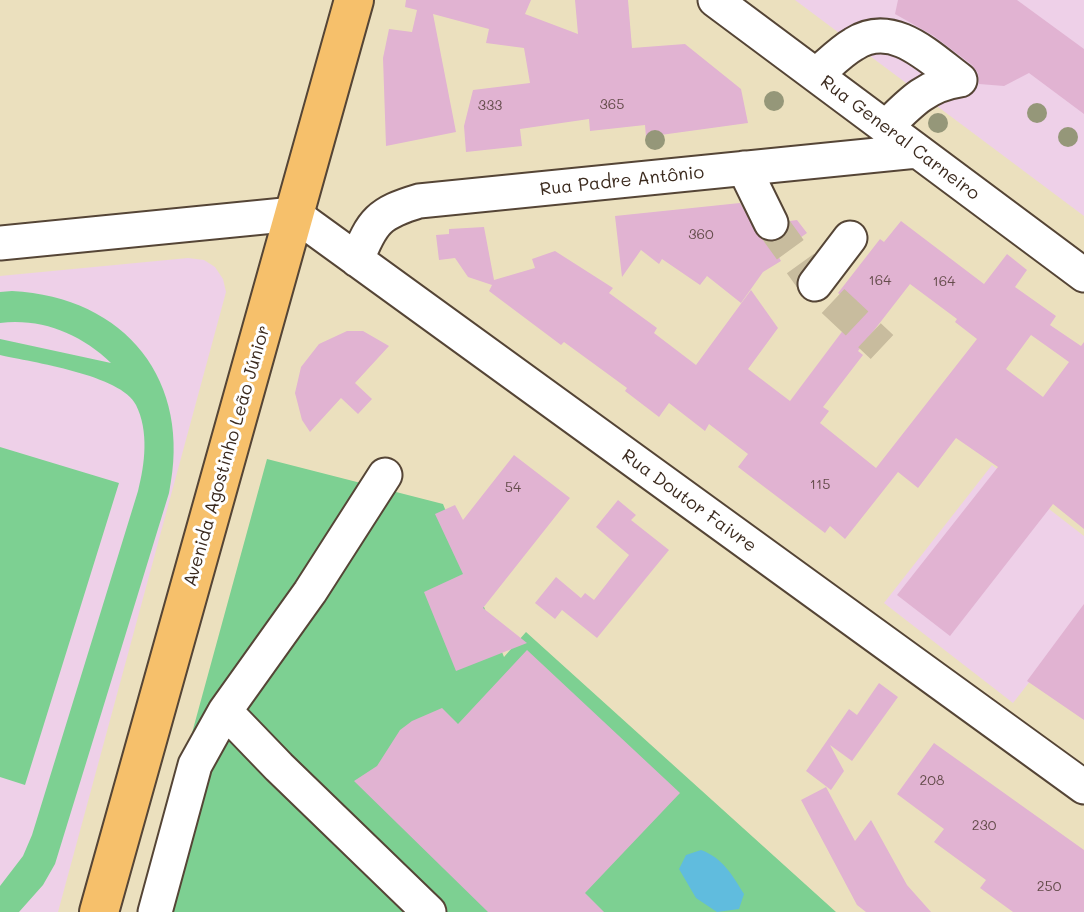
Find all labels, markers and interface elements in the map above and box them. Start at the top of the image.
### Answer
street label: Rua General Carneiro [816,71,984,205]
house number: 365 [600,97,624,113]
house number: 333 [478,98,502,114]
street label: Rua Padre Antônio [539,162,705,200]
house number: 360 [688,227,714,243]
house number: 164 [869,273,891,289]
house number: 164 [933,274,955,290]
street label: Avenida Agostinho Leão Júnior [179,323,275,589]
street label: Rua Doutor Faivre [617,445,761,557]
house number: 115 [810,477,830,493]
house number: 54 [505,480,521,496]
house number: 208 [920,773,944,789]
house number: 230 [972,818,996,834]
house number: 250 [1037,879,1061,895]

